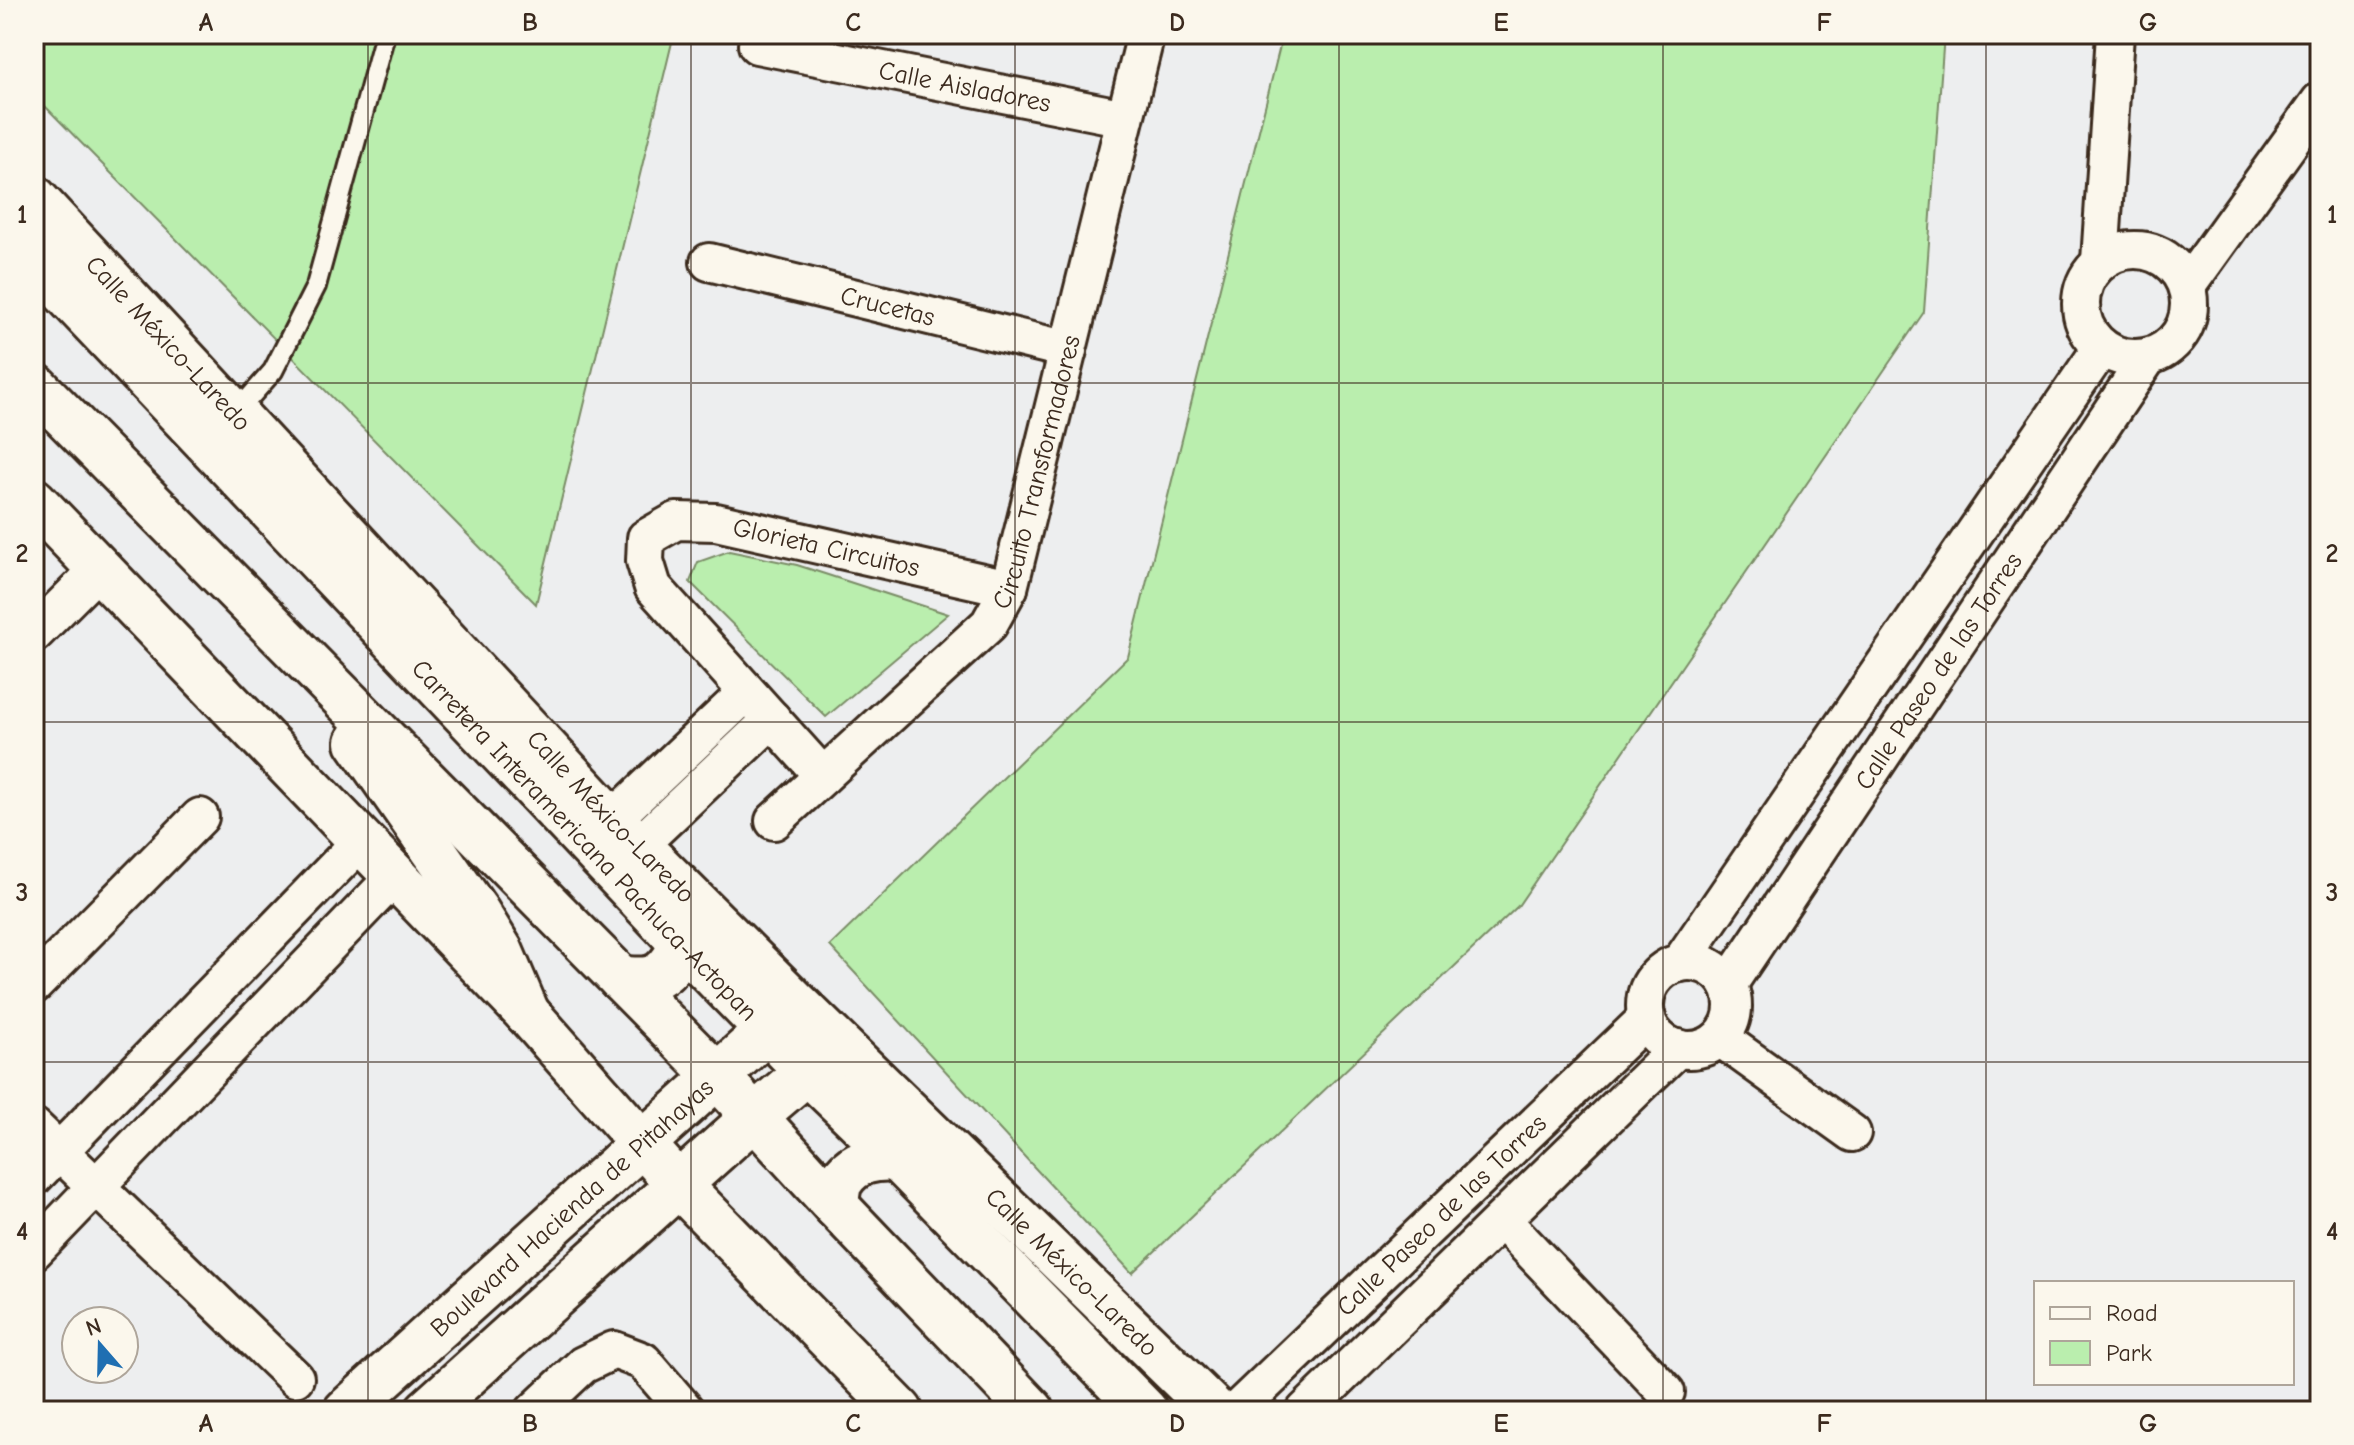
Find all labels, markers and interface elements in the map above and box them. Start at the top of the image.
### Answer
text: A [199,8,214,38]
text: B [522,8,538,38]
text: C [845,8,861,38]
text: D [1169,8,1185,38]
text: E [1493,8,1509,38]
text: F [1816,8,1832,38]
text: G [2139,8,2157,38]
street label: Calle Aisladores [876,56,1053,119]
text: 1 [17,200,27,230]
text: 1 [2327,200,2337,230]
street label: Calle México-Laredo [79,250,257,438]
street label: Crucetas [837,281,938,333]
street label: Circuito Transformadores [986,332,1087,615]
street label: Glorieta Circuitos [730,512,922,583]
text: 2 [16,539,28,569]
text: 2 [2326,539,2338,569]
street label: Calle Paseo de las Torres [1849,547,2029,796]
street label: Carretera Interamericana Pachuca-Actopan [405,654,764,1028]
street label: Calle México-Laredo [520,724,701,910]
text: 3 [16,878,28,908]
text: 3 [2326,878,2338,908]
street label: Boulevard Hacienda de Pitahayas [425,1073,720,1343]
street label: Calle Paseo de las Torres [1331,1108,1553,1323]
street label: Calle México-Laredo [979,1182,1164,1363]
text: 4 [16,1217,28,1247]
text: 4 [2326,1217,2338,1247]
legend [2034,1281,2294,1385]
text: Road [2106,1299,2158,1327]
north arrow [60,1305,140,1385]
text: N [82,1312,105,1342]
text: Park [2106,1339,2152,1367]
text: A [199,1409,214,1439]
text: B [522,1409,538,1439]
text: C [845,1409,861,1439]
text: D [1169,1409,1185,1439]
text: E [1493,1409,1509,1439]
text: F [1816,1409,1832,1439]
text: G [2139,1409,2157,1439]

